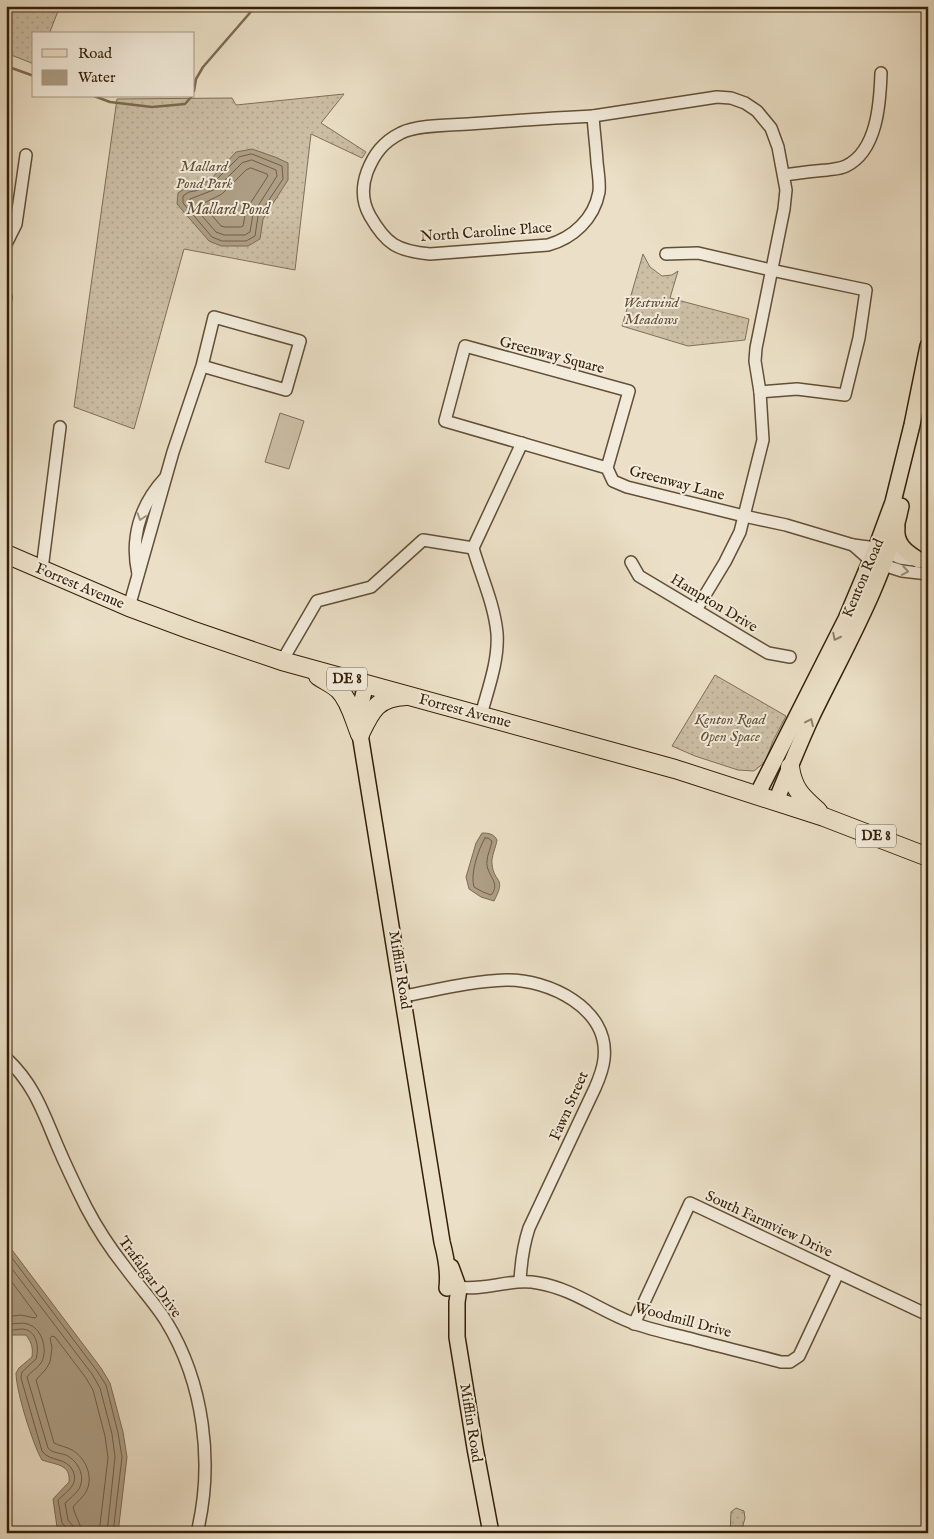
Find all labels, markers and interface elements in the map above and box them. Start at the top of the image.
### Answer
legend [32,32,195,98]
text: Road [78,44,113,63]
text: Water [78,68,116,87]
park label: Mallard Pond Park [175,157,233,193]
water label: Mallard Pond [186,200,271,220]
street label: North Caroline Place [419,218,553,246]
park label: Westwind Meadows [623,293,680,329]
street label: Greenway Square [498,332,607,378]
street label: Greenway Lane [627,461,727,505]
one-way arrow [137,512,147,520]
street label: Kenton Road [838,535,889,620]
street label: Forrest Avenue [33,559,127,613]
one-way arrow [900,566,909,576]
street label: Hampton Drive [667,570,761,637]
one-way arrow [832,632,842,641]
road number: DE 8 [327,668,367,691]
street label: Forrest Avenue [417,690,513,732]
park label: Kenton Road Open Space [693,710,767,746]
one-way arrow [803,718,814,727]
road number: DE 8 [856,824,896,848]
street label: Mifflin Road [384,929,416,1012]
street label: Fawn Street [545,1068,593,1144]
street label: South Farmview Drive [702,1186,836,1262]
street label: Trafalgar Drive [114,1233,186,1322]
street label: Woodmill Drive [632,1298,734,1342]
street label: Mifflin Road [455,1382,487,1465]

